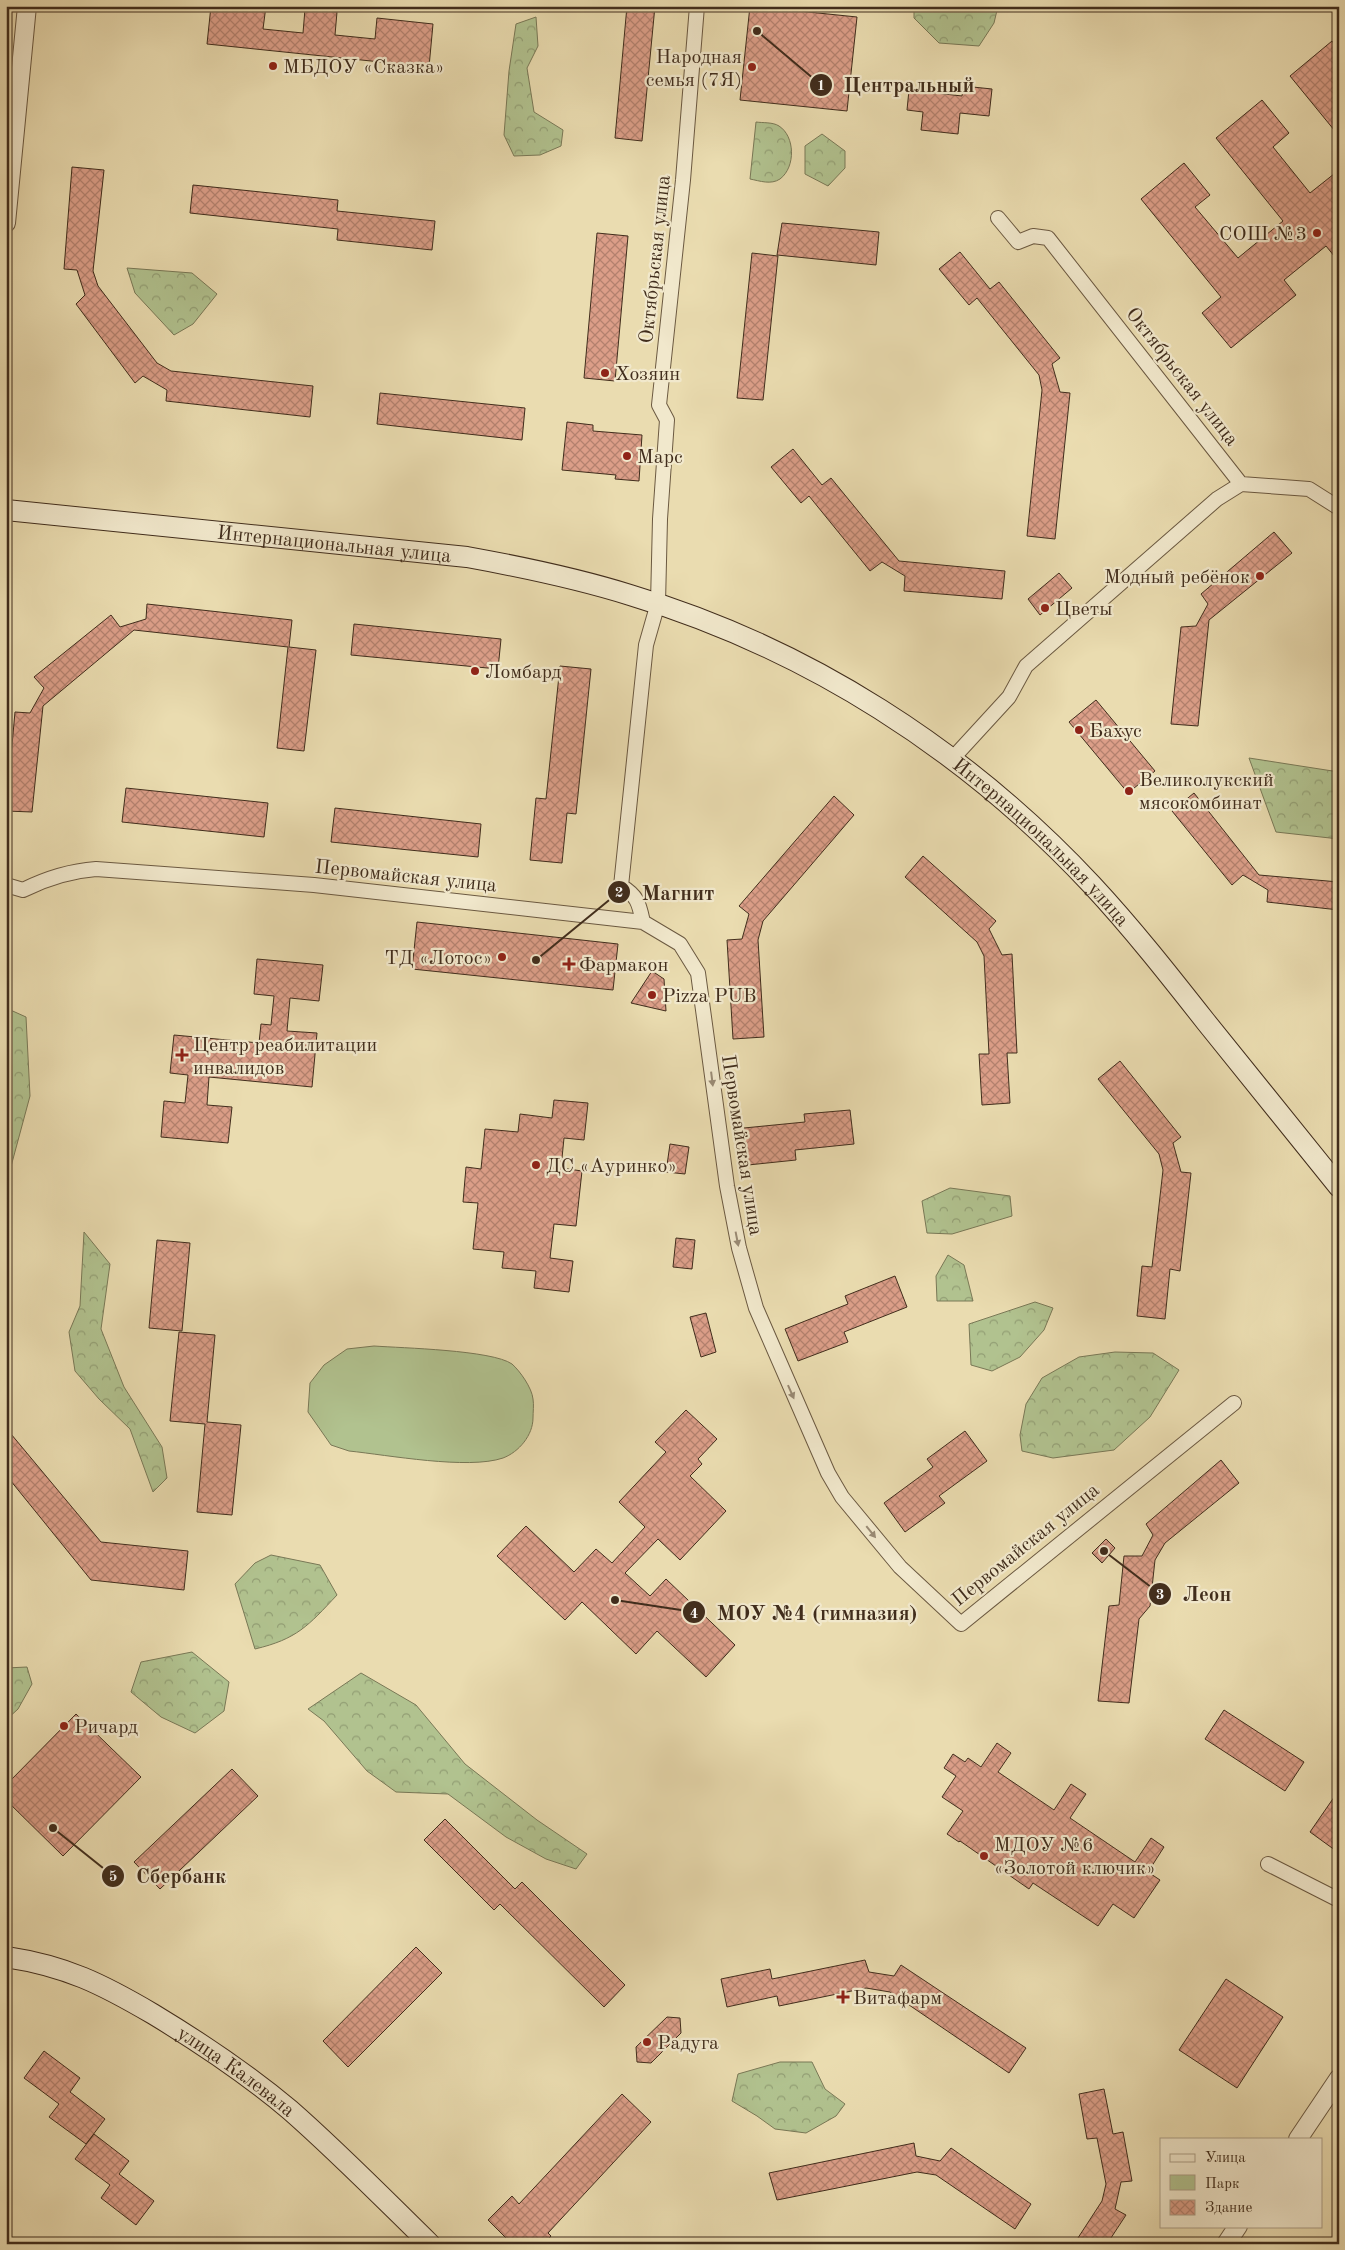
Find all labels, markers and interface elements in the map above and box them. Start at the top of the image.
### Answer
place label: Народная семья (7Я) [646,48,742,91]
place label: МБДОУ «Сказка» [283,58,444,78]
marker: МБДОУ «Сказка» [267,60,279,72]
marker: Народная семья (7Я) [746,61,758,73]
callout: Центральный [808,67,984,103]
text: Центральный [844,76,974,97]
text: 1 [817,79,825,94]
street label: Октябрьская улица [637,174,675,344]
place label: СОШ №3 [1219,225,1307,245]
marker: СОШ №3 [1311,227,1323,239]
street label: Октябрьская улица [1121,304,1241,450]
place label: Хозяин [615,365,680,385]
marker: Хозяин [599,367,611,379]
place label: Марс [637,448,683,468]
marker: Марс [621,450,633,462]
street label: Интернациональная улица [216,524,452,567]
place label: Модный ребёнок [1104,568,1250,588]
marker: Модный ребёнок [1254,570,1266,582]
place label: Цветы [1055,600,1112,620]
marker: Цветы [1039,602,1051,614]
place label: Ломбард [485,663,562,683]
marker: Ломбард [469,665,481,677]
place label: Бахус [1089,722,1142,742]
marker: Бахус [1073,724,1085,736]
street label: Интернациональная улица [948,755,1132,931]
place label: Великолукский мясокомбинат [1139,771,1274,814]
marker: Великолукский мясокомбинат [1123,785,1135,797]
street label: Первомайская улица [314,857,498,897]
callout: Магнит [606,874,724,910]
text: Магнит [642,884,714,905]
text: 2 [615,886,623,901]
place label: ТД «Лотос» [385,949,492,969]
marker: ТД «Лотос» [496,951,508,963]
place label: Фармакон [579,956,668,976]
marker: Фармакон [563,958,575,970]
place label: Pizza PUB [662,987,757,1007]
marker: Pizza PUB [646,989,658,1001]
place label: Центр реабилитации инвалидов [193,1036,377,1079]
marker: Центр реабилитации инвалидов [175,1048,189,1062]
street label: Первомайская улица [717,1053,765,1237]
one-way arrow [708,1071,716,1087]
place label: ДС «Ауринко» [546,1157,677,1177]
marker: ДС «Ауринко» [530,1159,542,1171]
one-way arrow [734,1231,742,1247]
one-way arrow [788,1385,796,1399]
street label: Первомайская улица [949,1480,1104,1611]
one-way arrow [866,1525,877,1538]
callout: Леон [1147,1576,1241,1612]
text: Леон [1183,1585,1231,1606]
text: 3 [1156,1588,1164,1603]
callout: МОУ №4 (гимназия) [682,1594,927,1630]
text: МОУ №4 (гимназия) [717,1604,917,1625]
text: 4 [690,1607,698,1622]
place label: Ричард [74,1718,138,1738]
marker: Ричард [58,1720,70,1732]
place label: МДОУ №6 «Золотой ключик» [994,1836,1156,1879]
marker: МДОУ №6 «Золотой ключик» [978,1850,990,1862]
callout: Сбербанк [101,1858,236,1894]
text: Сбербанк [136,1867,226,1888]
text: 5 [109,1870,117,1885]
place label: Витафарм [853,1989,942,2009]
marker: Витафарм [837,1991,849,2003]
street label: улица Калевала [173,2024,298,2122]
place label: Радуга [657,2034,719,2054]
marker: Радуга [641,2036,653,2048]
legend [1160,2138,1322,2228]
text: Улица [1205,2151,1246,2166]
text: Парк [1205,2177,1240,2192]
text: Здание [1205,2201,1252,2216]

